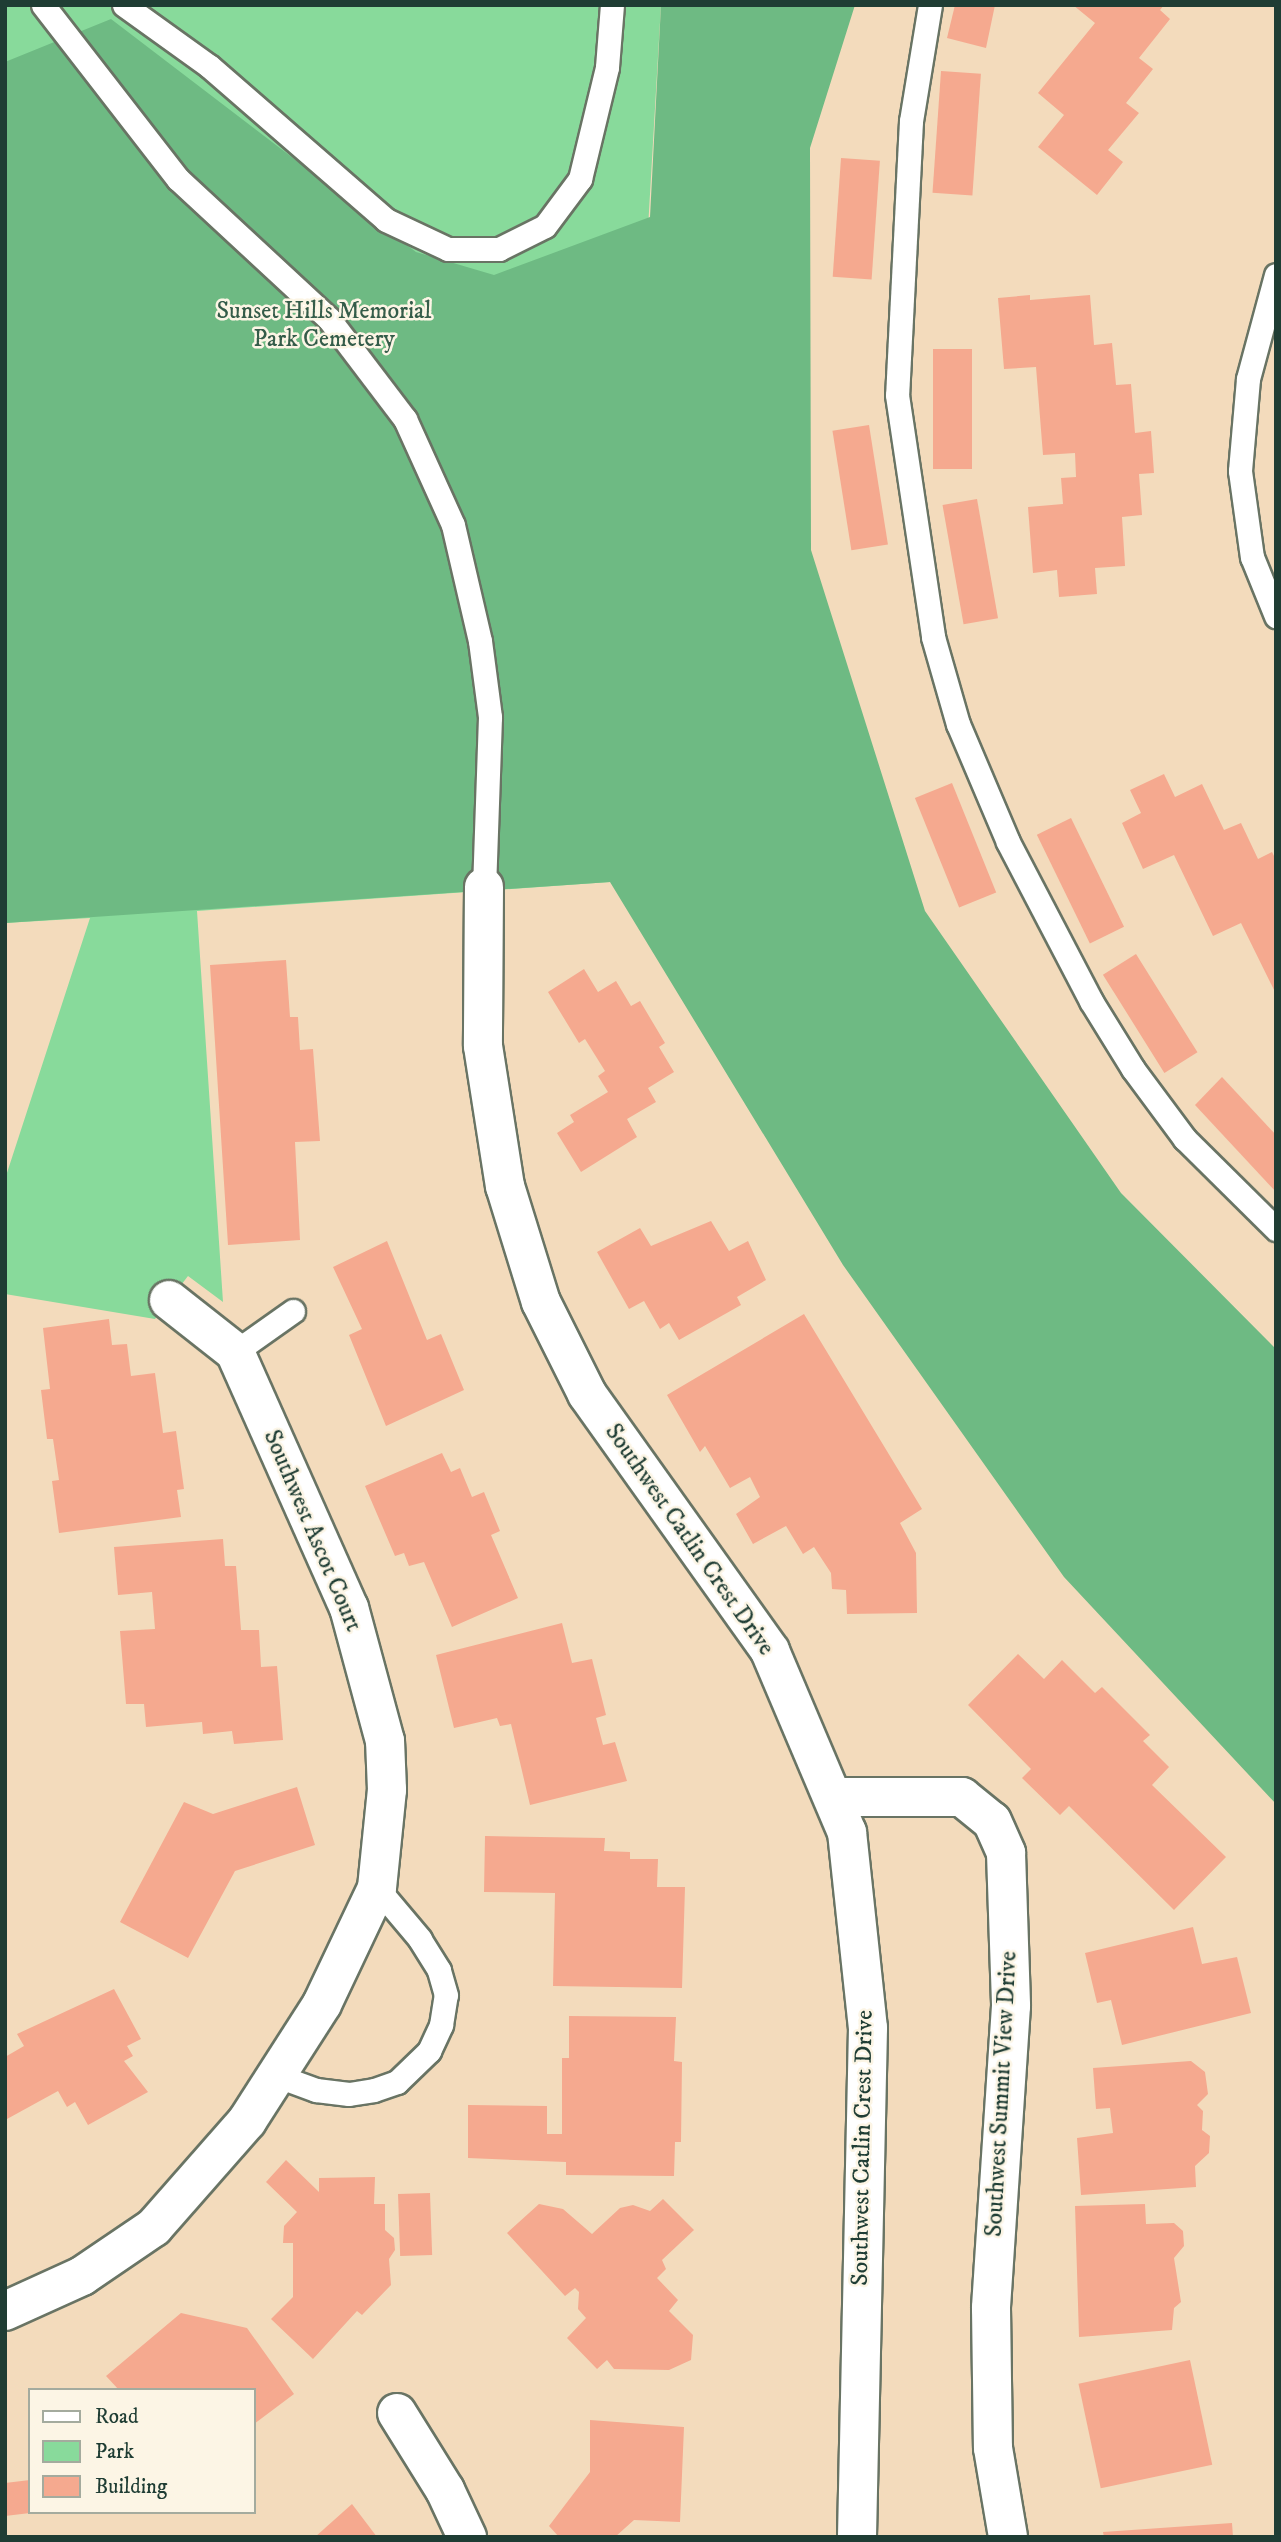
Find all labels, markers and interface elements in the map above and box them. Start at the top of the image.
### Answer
park label: Sunset Hills Memorial Park Cemetery [216,298,432,354]
street label: Southwest Catlin Crest Drive [598,1419,780,1661]
street label: Southwest Ascot Court [257,1426,367,1636]
street label: Southwest Summit View Drive [980,1950,1024,2238]
street label: Southwest Catlin Crest Drive [846,2010,880,2286]
legend [28,2388,256,2514]
text: Road [95,2404,139,2430]
text: Park [95,2439,134,2465]
text: Building [95,2474,167,2500]

